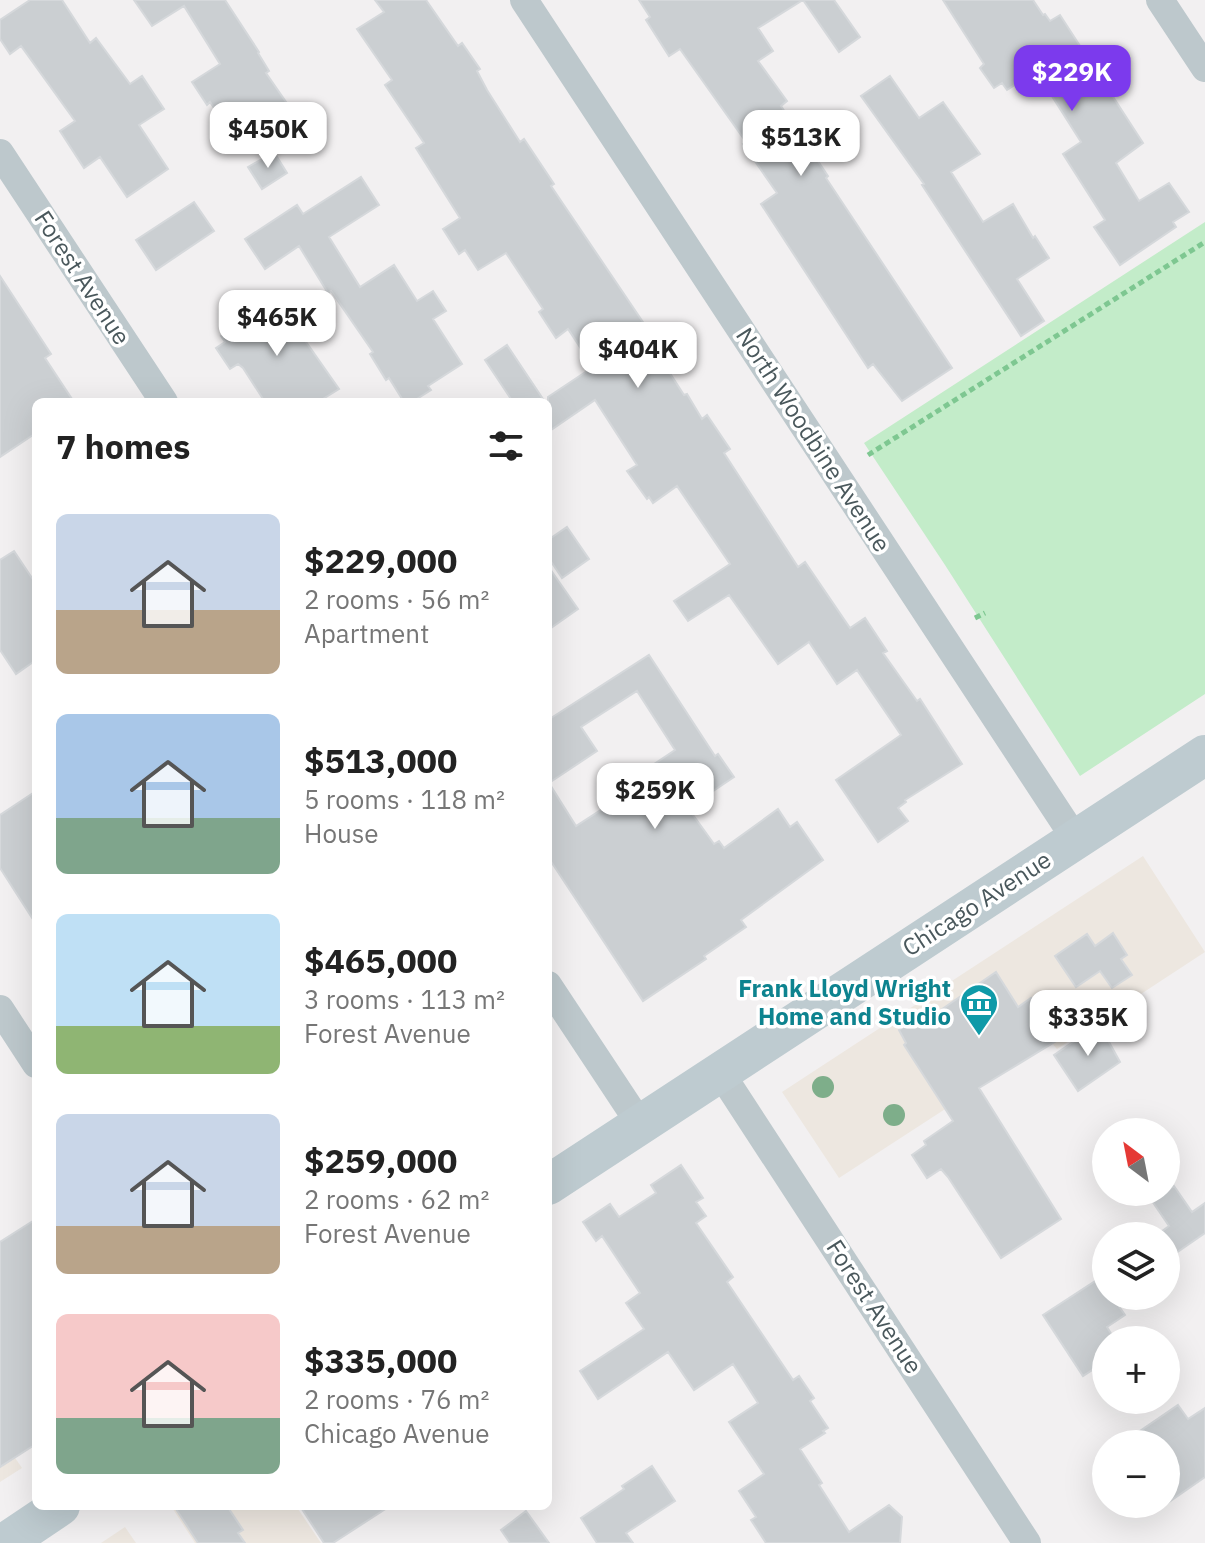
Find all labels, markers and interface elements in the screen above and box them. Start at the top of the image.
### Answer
pin: $229K [1016,45,1128,113]
text: $229K [1032,54,1112,88]
pin: $450K [212,102,324,170]
pin: $513K [745,110,857,178]
text: $450K [228,111,308,145]
text: $513K [761,119,841,153]
street label: Forest Avenue [28,204,138,351]
pin: $465K [221,290,333,358]
text: $465K [237,299,317,333]
street label: North Woodbine Avenue [729,321,898,558]
pin: $404K [582,322,694,390]
text: $404K [598,331,678,365]
text: 7 homes [56,424,191,468]
icon: filters [484,424,528,468]
text: $229,000 [304,538,457,582]
icon: home [120,546,216,642]
text: 2 rooms · 56 m² [304,582,489,616]
text: Apartment [304,616,429,650]
text: $513,000 [304,738,457,782]
icon: home [120,746,216,842]
pin: $259K [599,763,711,831]
text: $259K [615,772,695,806]
text: 5 rooms · 118 m² [304,782,505,816]
text: House [304,816,379,850]
street label: Chicago Avenue [896,843,1057,963]
text: $465,000 [304,938,457,982]
icon: home [120,946,216,1042]
place label: Frank Lloyd Wright Home and Studio [738,972,951,1032]
text: 3 rooms · 113 m² [304,982,505,1016]
museum icon: Frank Lloyd Wright Home and Studio [958,982,1000,1037]
pin: $335K [1032,990,1144,1058]
text: $335K [1048,999,1128,1033]
text: Forest Avenue [304,1016,471,1050]
north arrow [1092,1118,1180,1206]
map controls [1092,1118,1180,1518]
text: $259,000 [304,1138,457,1182]
icon: home [120,1146,216,1242]
text: 2 rooms · 62 m² [304,1182,489,1216]
text: Forest Avenue [304,1216,471,1250]
button: layers [1092,1222,1180,1310]
street label: Forest Avenue [820,1233,930,1380]
button: + [1092,1326,1180,1414]
text: $335,000 [304,1338,457,1382]
icon: home [120,1346,216,1442]
text: 2 rooms · 76 m² [304,1382,489,1416]
text: Chicago Avenue [304,1416,489,1450]
button: − [1092,1430,1180,1518]

